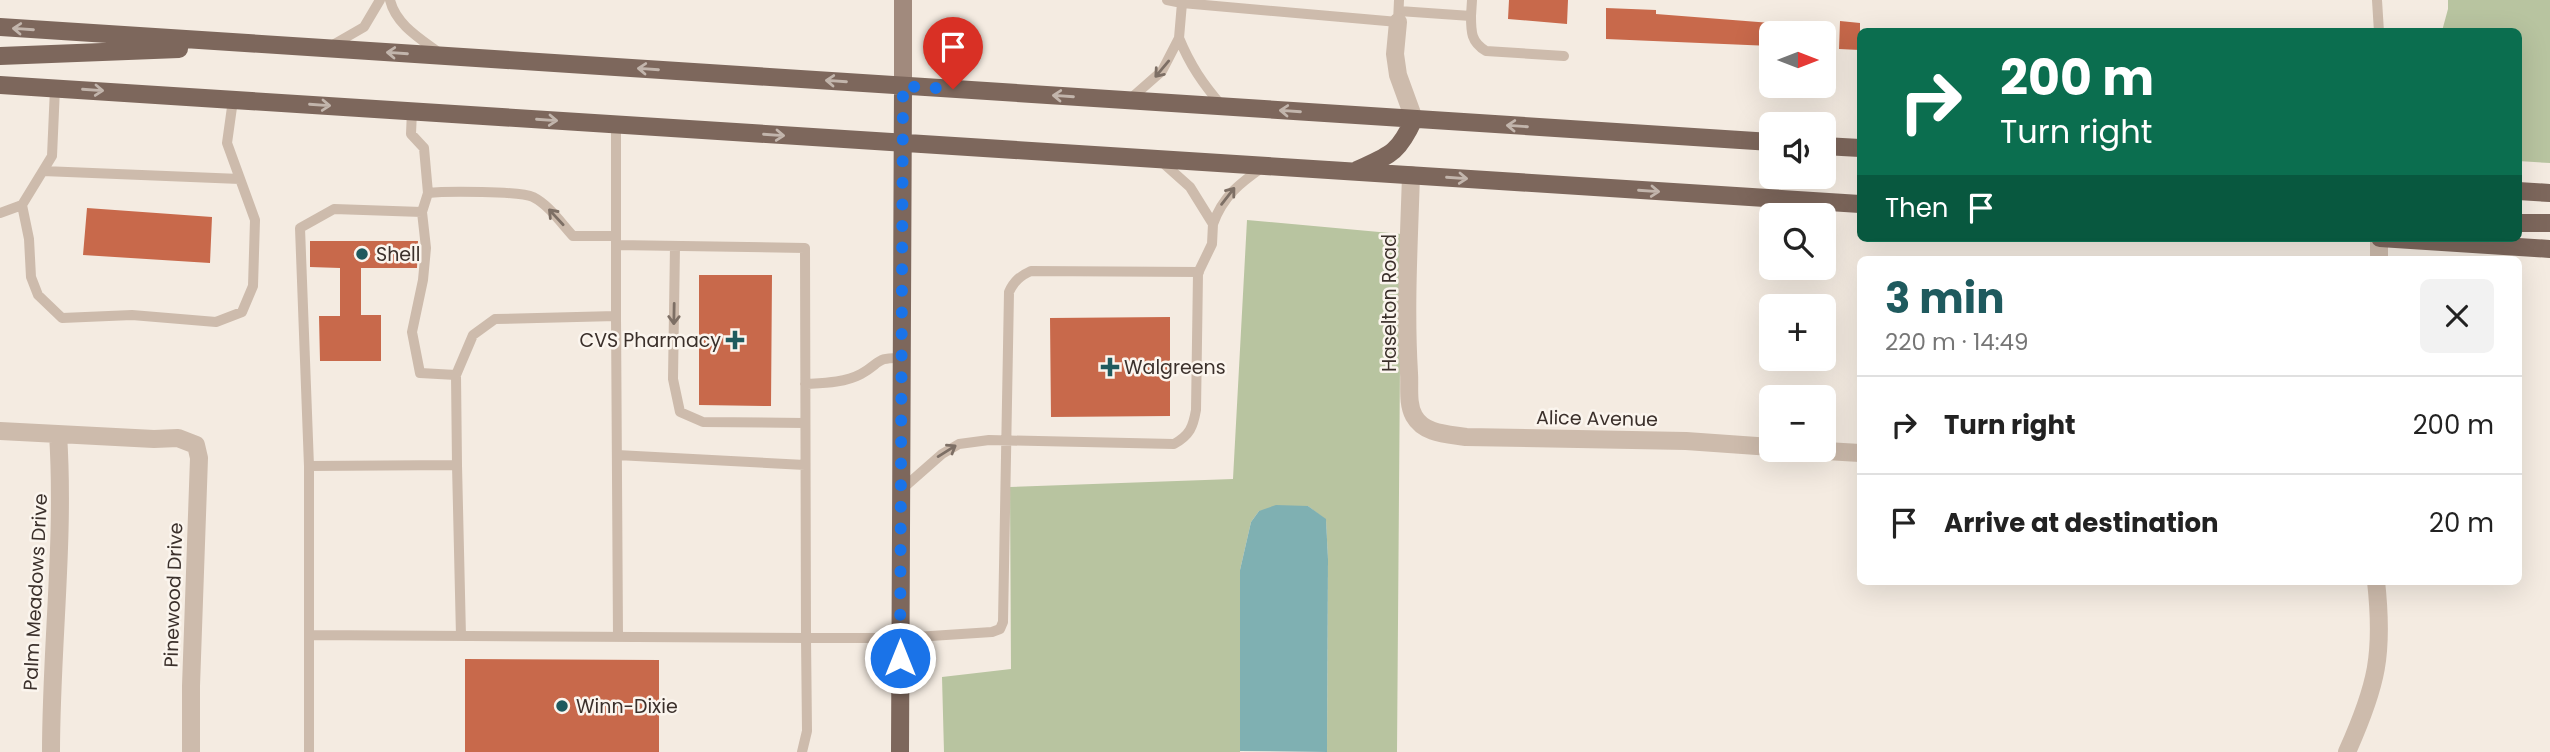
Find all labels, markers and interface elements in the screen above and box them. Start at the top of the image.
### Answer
pin [923,17,983,89]
north arrow [1759,21,1836,98]
map controls [1759,21,1836,462]
one-way arrow [12,22,35,35]
icon: arrive [934,28,972,66]
text: 200 m [2000,44,2154,112]
one-way arrow [386,46,409,59]
icon: right [1885,56,1976,147]
one-way arrow [1154,60,1170,78]
one-way arrow [638,62,660,75]
one-way arrow [825,74,848,87]
one-way arrow [81,84,104,97]
one-way arrow [1052,89,1075,102]
one-way arrow [308,99,330,112]
one-way arrow [1279,104,1302,117]
text: Turn right [2000,109,2152,154]
button: sound [1759,112,1836,189]
one-way arrow [535,114,557,127]
one-way arrow [1506,119,1529,132]
one-way arrow [762,128,785,141]
one-way arrow [1446,172,1469,185]
one-way arrow [1637,185,1660,198]
one-way arrow [1220,188,1235,206]
icon: arrive [1962,189,2000,227]
text: Then [1885,190,1948,226]
button: search [1759,203,1836,280]
one-way arrow [548,208,564,226]
street label: Haselton Road [1376,234,1403,372]
place label: Shell [376,241,420,268]
marker: Shell [354,246,370,262]
text: 3 min [1885,269,2005,328]
button: close [2420,279,2494,353]
button: + [1759,294,1836,371]
one-way arrow [667,303,681,326]
text: 220 m · 14:49 [1885,326,2029,358]
place label: CVS Pharmacy [580,327,721,354]
marker: CVS Pharmacy [727,332,743,348]
place label: Walgreens [1124,354,1226,381]
marker: Walgreens [1102,359,1118,375]
button: − [1759,385,1836,462]
street label: Alice Avenue [1536,404,1658,433]
icon: right [1885,406,1923,444]
text: Turn right [1944,407,2076,443]
text: 200 m [2413,407,2494,443]
one-way arrow [937,444,957,458]
street label: Palm Meadows Drive [17,493,54,691]
icon: arrive [1885,504,1923,542]
text: Arrive at destination [1944,505,2219,541]
text: 20 m [2429,505,2494,541]
street label: Pinewood Drive [157,522,190,668]
position arrow [863,621,937,695]
place label: Winn-Dixie [576,693,678,720]
marker: Winn-Dixie [554,698,570,714]

